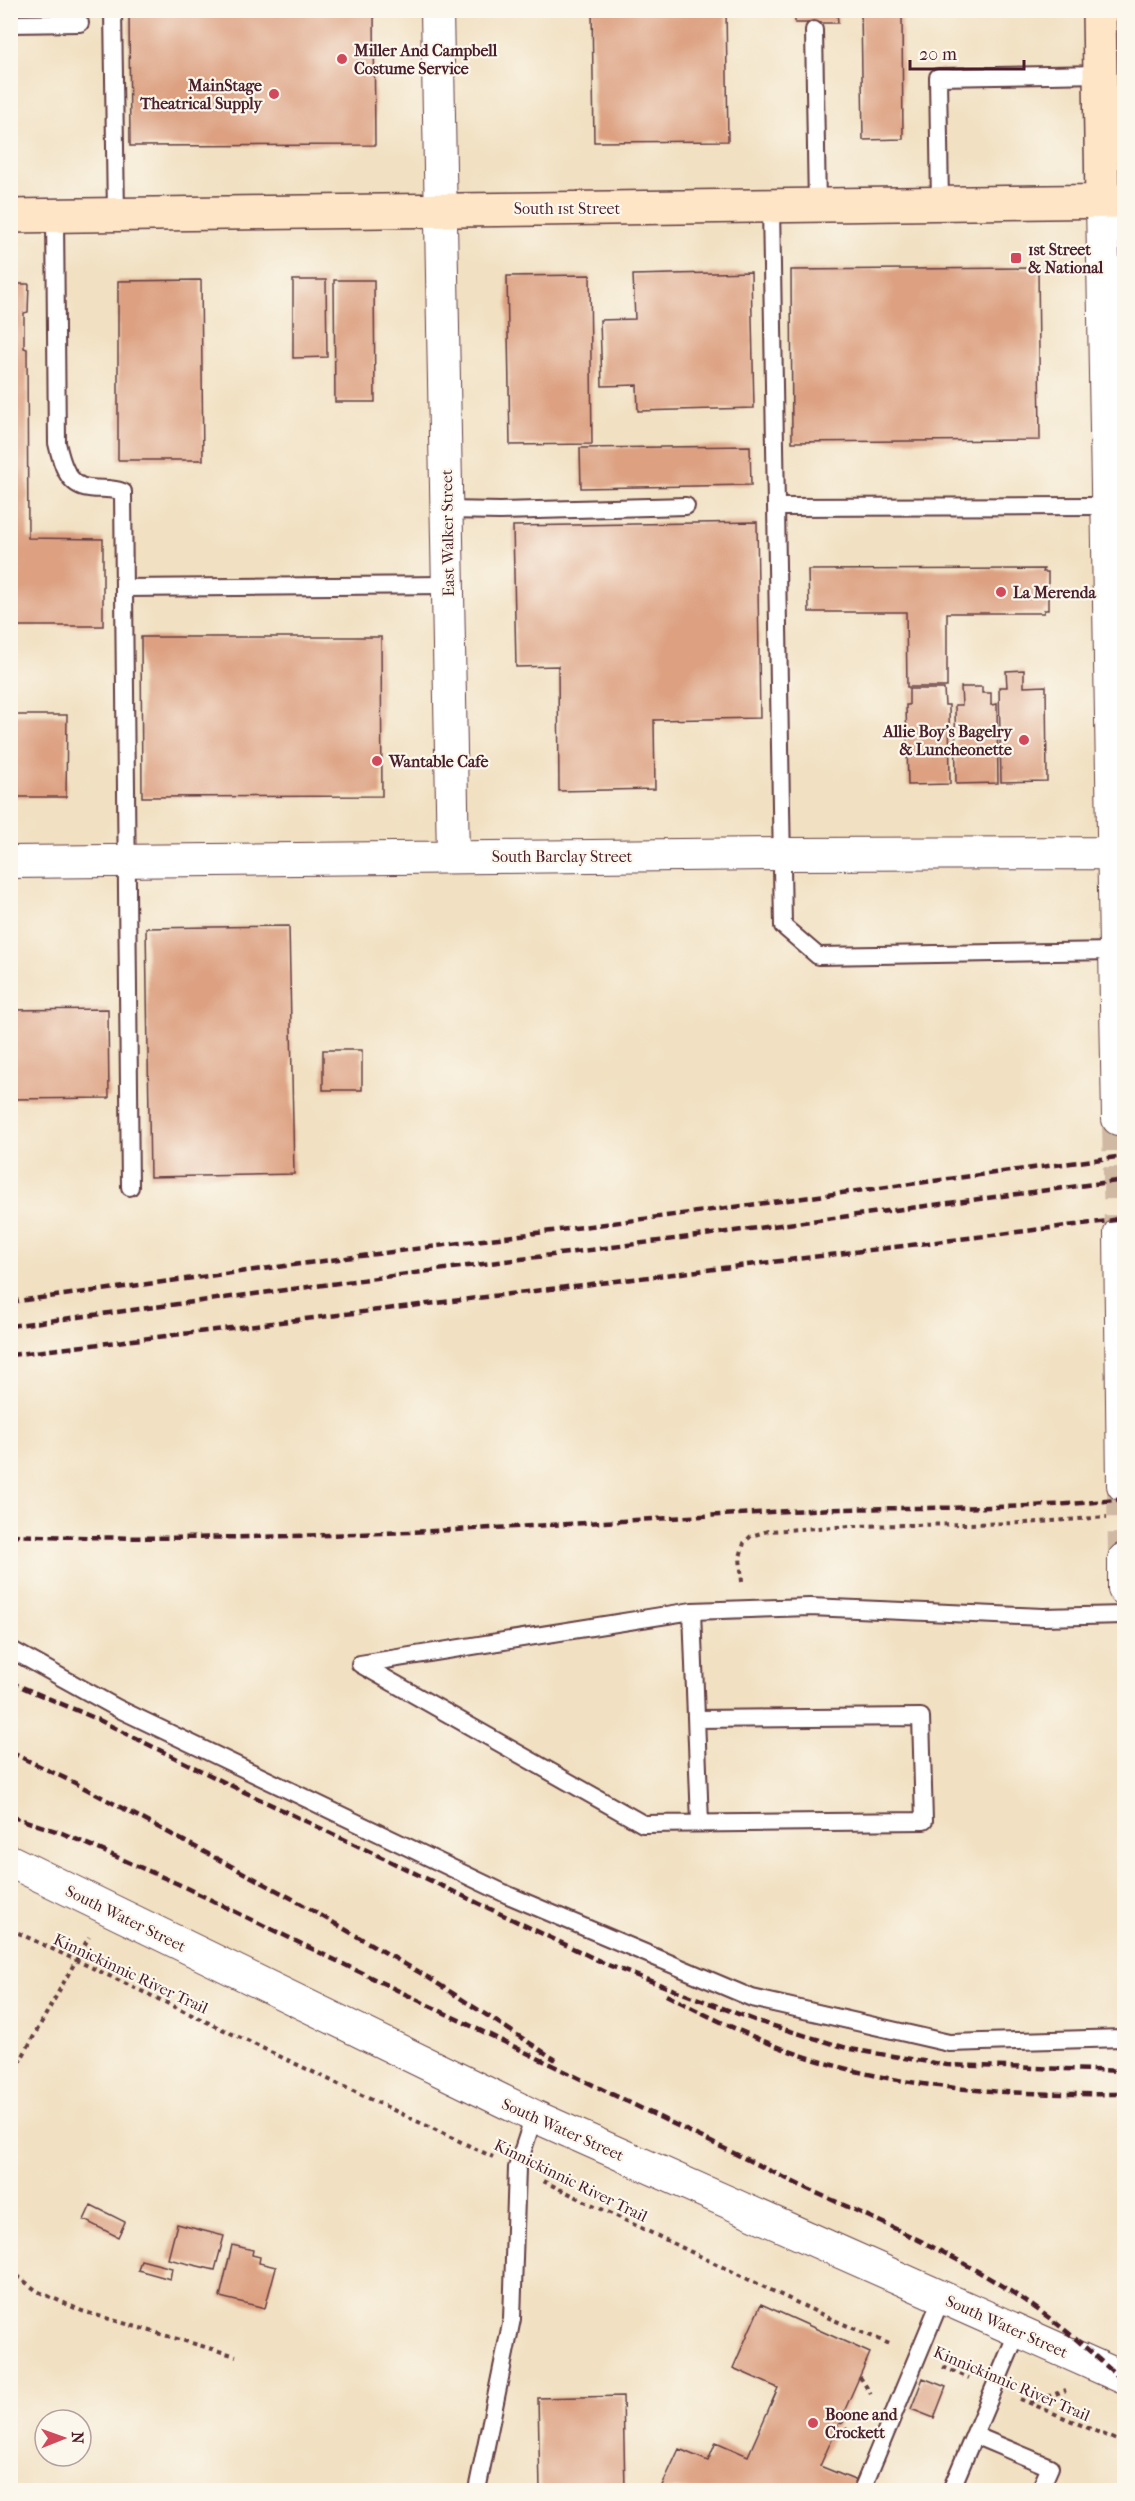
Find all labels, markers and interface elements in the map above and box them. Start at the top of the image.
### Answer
scale bar [910,33,1024,71]
place label: Miller And Campbell Costume Service [353,41,498,78]
text: 20 m [919,44,957,65]
marker: Miller And Campbell Costume Service [335,52,349,66]
place label: MainStage Theatrical Supply [139,76,263,114]
marker: MainStage Theatrical Supply [267,87,281,101]
street label: South 1st Street [514,199,620,218]
place label: 1st Street & National [1028,240,1104,277]
marker: 1st Street & National [1009,251,1023,265]
street label: East Walker Street [437,469,458,597]
place label: La Merenda [1013,583,1096,602]
marker: La Merenda [994,585,1008,599]
place label: Allie Boy's Bagelry & Luncheonette [882,722,1013,759]
marker: Allie Boy's Bagelry & Luncheonette [1017,733,1031,747]
place label: Wantable Cafe [388,752,488,771]
marker: Wantable Cafe [370,754,384,768]
street label: South Barclay Street [492,847,633,866]
street label: South Water Street [63,1881,189,1956]
street label: Kinnickinnic River Trail [51,1929,212,2018]
street label: South Water Street [499,2094,627,2165]
street label: Kinnickinnic River Trail [491,2135,651,2226]
street label: South Water Street [943,2291,1071,2362]
street label: Kinnickinnic River Trail [931,2342,1093,2425]
place label: Boone and Crockett [825,2405,899,2442]
north arrow [33,2408,93,2468]
marker: Boone and Crockett [806,2416,820,2430]
text: N [68,2432,87,2445]

